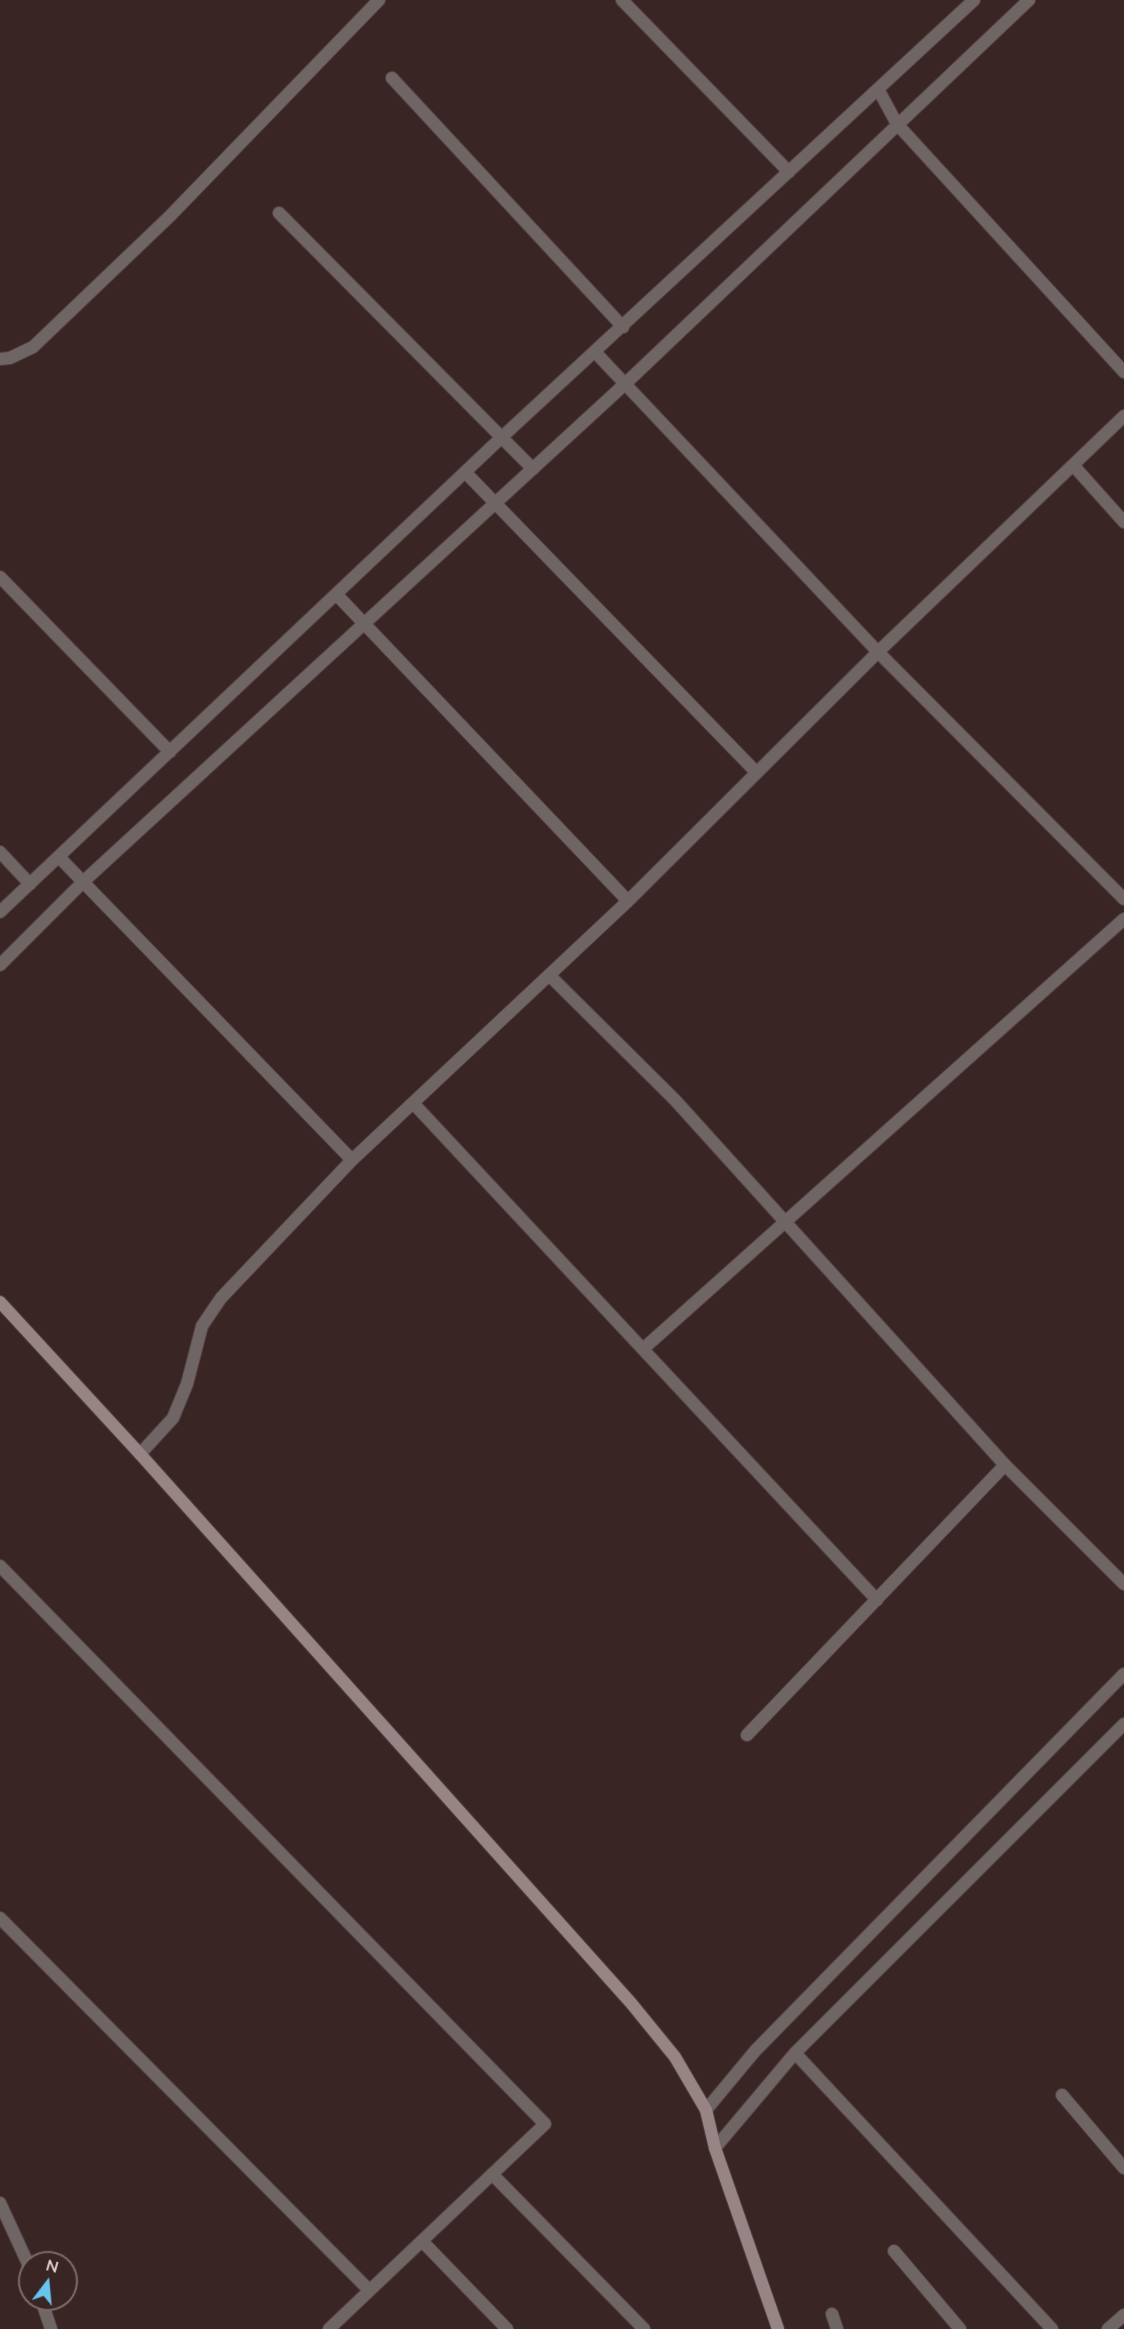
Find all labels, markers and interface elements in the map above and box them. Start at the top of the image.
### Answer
north arrow [18,2251,78,2311]
text: N [44,2254,61,2277]

